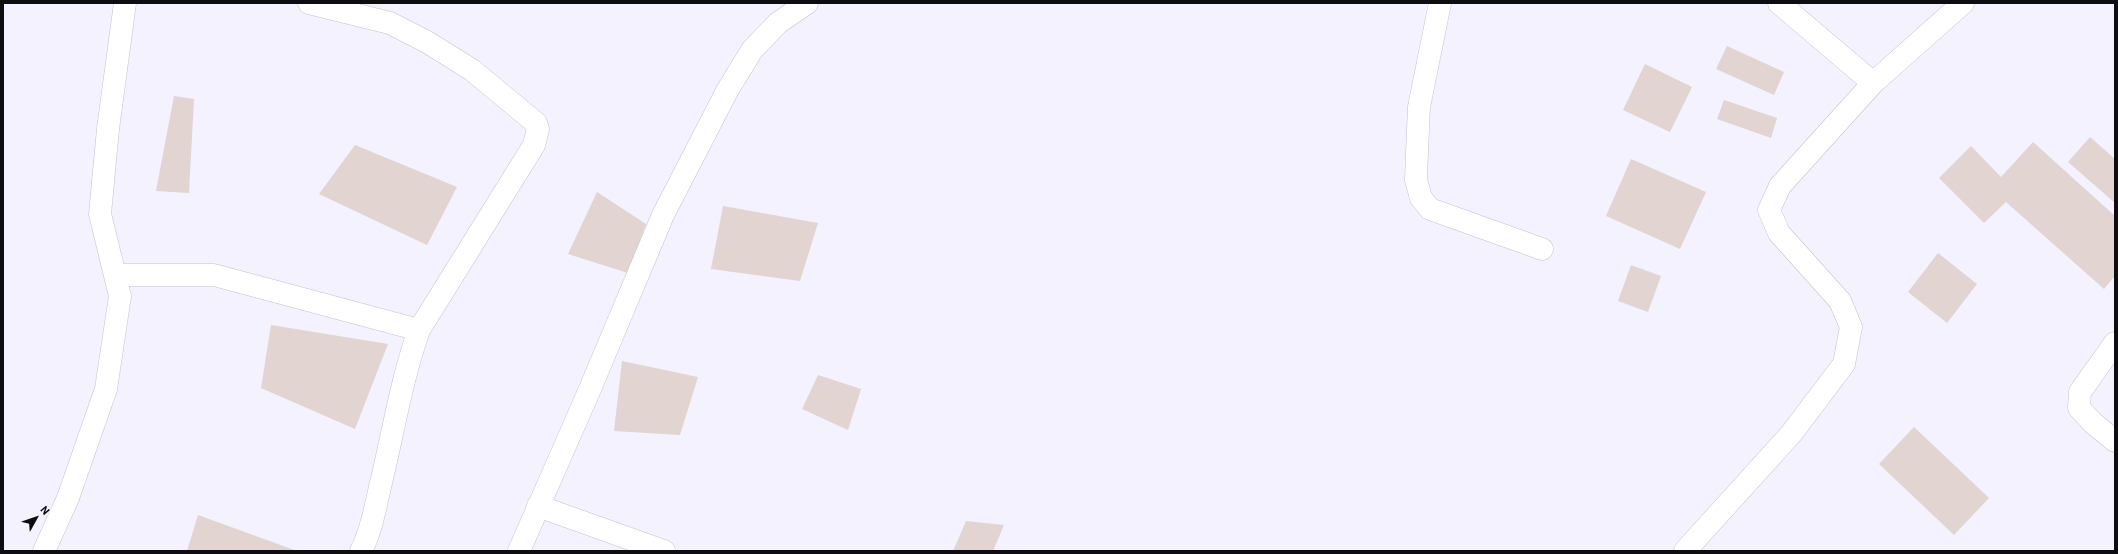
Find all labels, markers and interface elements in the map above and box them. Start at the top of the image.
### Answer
north arrow [16,498,56,538]
text: N [38,503,53,517]

